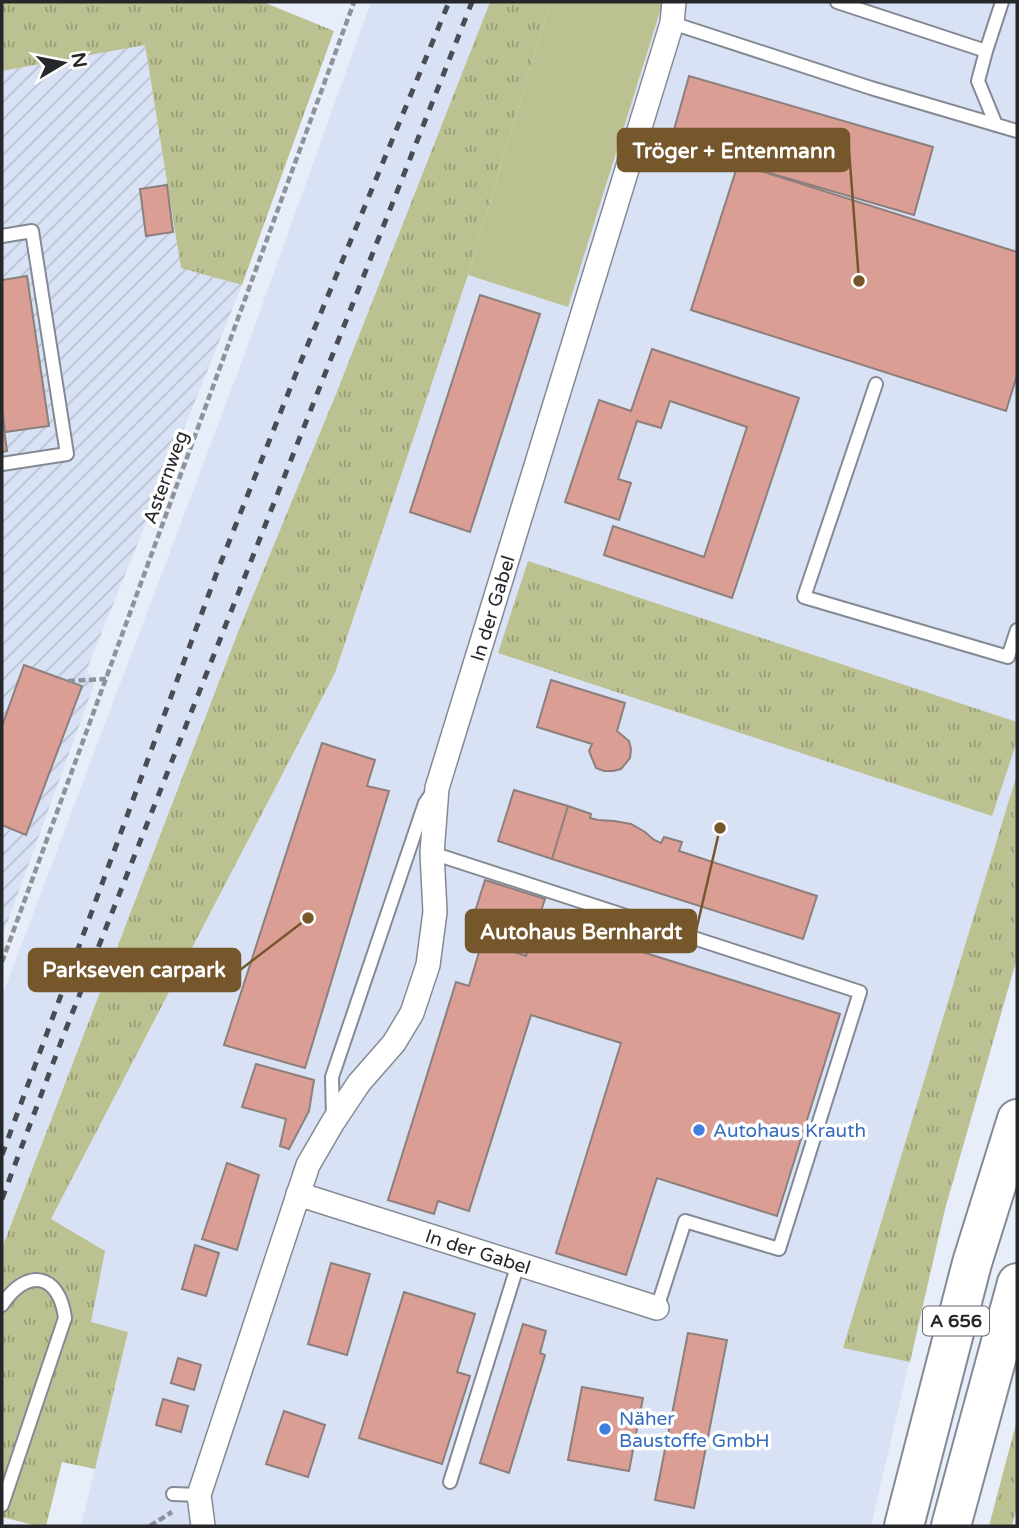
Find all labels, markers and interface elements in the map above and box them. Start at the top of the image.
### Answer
north arrow [28,28,98,98]
text: N [67,51,91,70]
callout: Tröger + Entenmann [618,129,849,171]
text: Tröger + Entenmann [632,139,835,164]
street label: Asternweg [139,428,193,527]
street label: In der Gabel [467,553,520,664]
callout: Autohaus Bernhardt [466,910,696,952]
text: Autohaus Bernhardt [480,920,682,945]
callout: Parkseven carpark [29,949,240,991]
text: Parkseven carpark [42,958,226,983]
place label: Autohaus Krauth [713,1120,866,1142]
marker: Autohaus Krauth [691,1122,707,1138]
street label: In der Gabel [422,1225,533,1279]
road number: A 656 [923,1306,989,1336]
place label: Näher Baustoffe GmbH [619,1408,770,1452]
marker: Näher Baustoffe GmbH [597,1421,613,1437]

